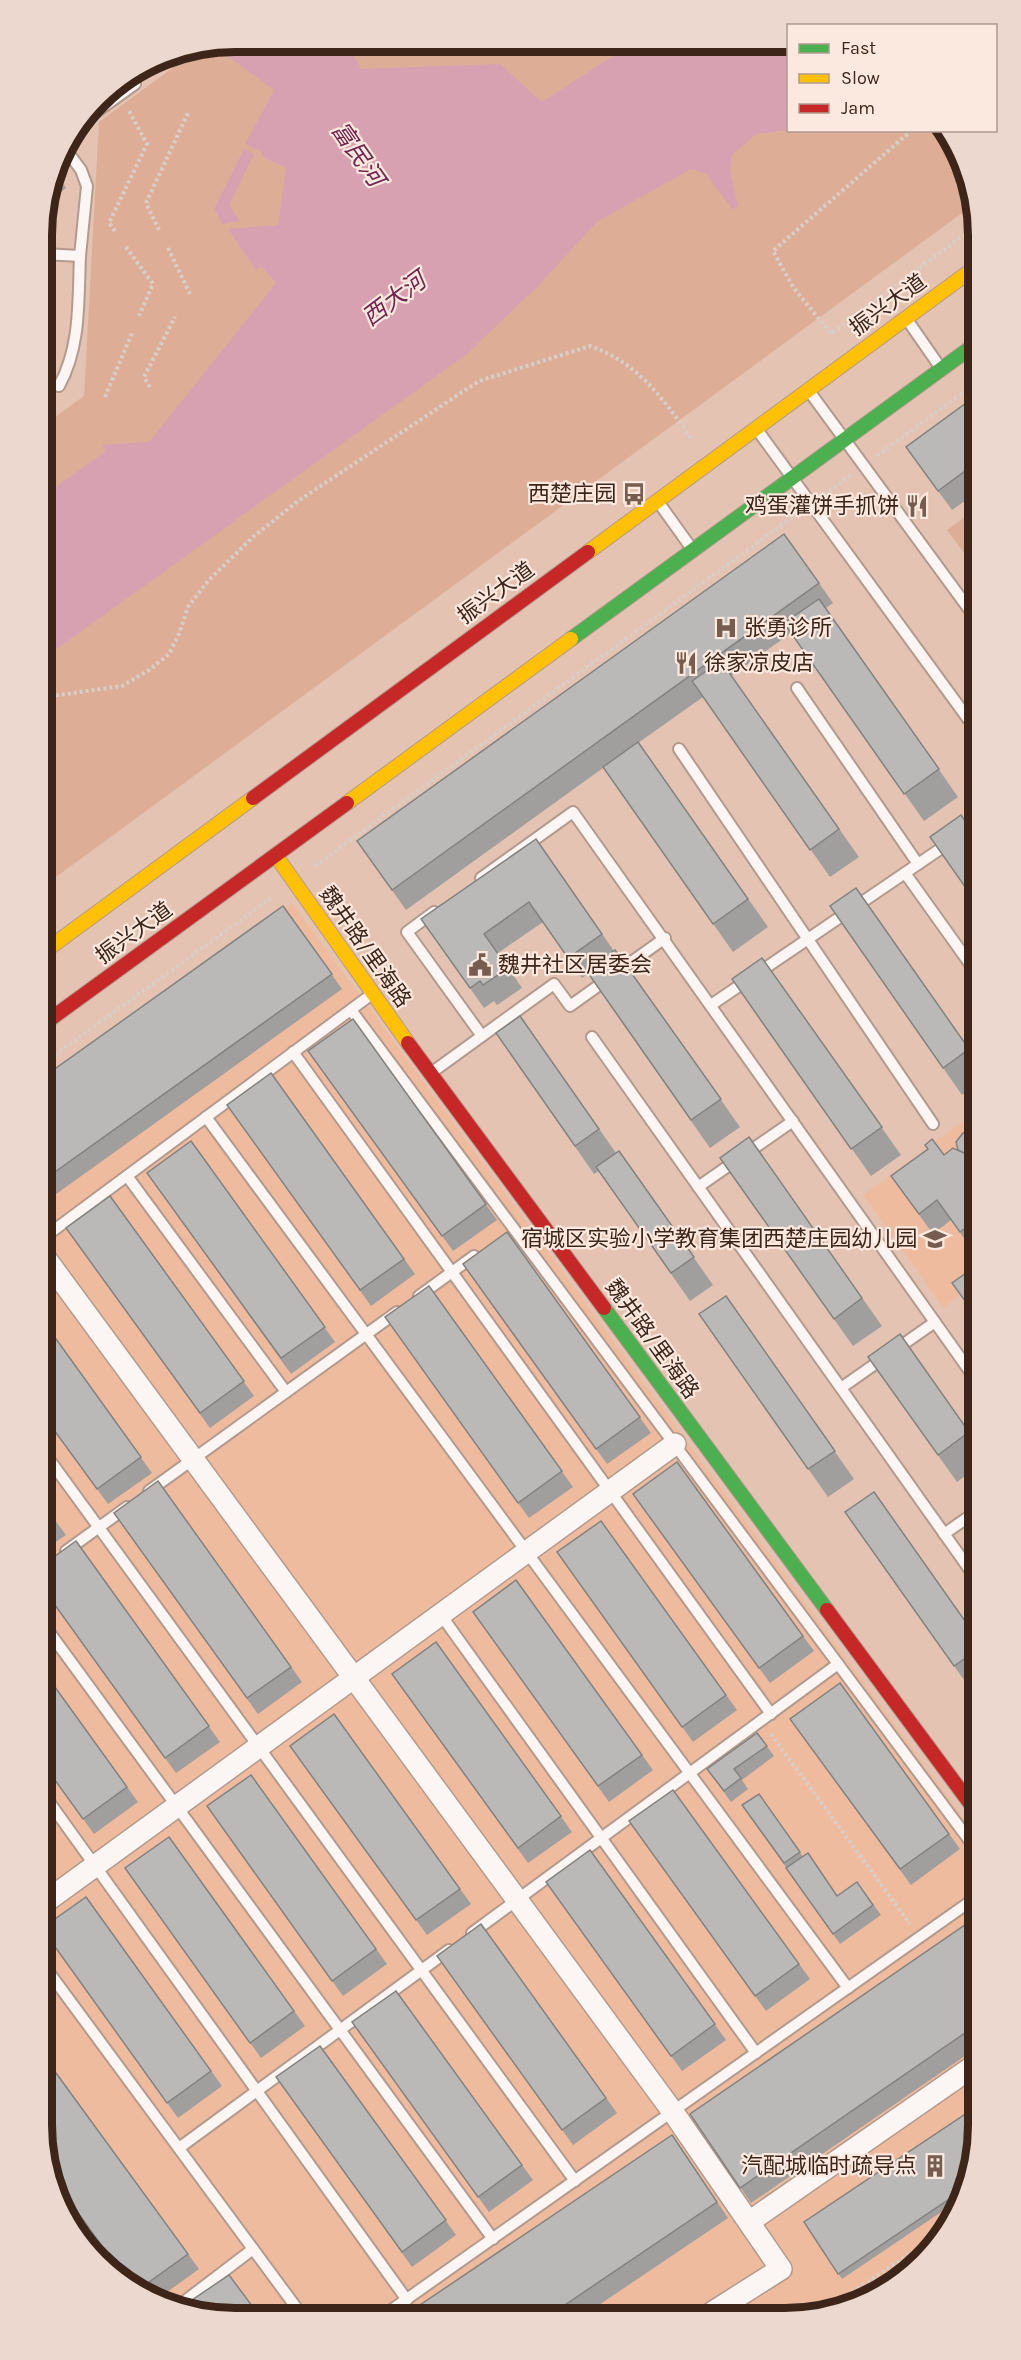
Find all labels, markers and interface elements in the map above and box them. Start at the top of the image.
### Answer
legend [787,24,997,132]
text: Fast [841,37,876,59]
text: Slow [841,67,880,89]
text: Jam [841,97,875,119]
water label: 富民河 [326,116,392,195]
water label: 西大河 [357,264,434,332]
street label: 振兴大道 [845,269,931,341]
place label: 西楚庄园 [528,481,616,507]
bus stop icon: 西楚庄园 [621,481,647,507]
place label: 鸡蛋灌饼手抓饼 [745,493,899,519]
restaurant icon: 鸡蛋灌饼手抓饼 [904,493,930,519]
street label: 振兴大道 [453,557,539,629]
hospital icon: 张勇诊所 [713,615,739,641]
place label: 张勇诊所 [744,615,832,641]
restaurant icon: 徐家凉皮店 [673,650,699,676]
place label: 徐家凉皮店 [704,650,814,676]
street label: 魏井路/里海路 [314,882,416,1012]
street label: 振兴大道 [91,897,177,969]
public building icon: 魏井社区居委会 [467,952,493,978]
place label: 魏井社区居委会 [498,952,652,978]
place label: 宿城区实验小学教育集团西楚庄园幼儿园 [521,1226,917,1252]
school or university icon: 宿城区实验小学教育集团西楚庄园幼儿园 [922,1226,948,1252]
street label: 魏井路/里海路 [600,1274,704,1404]
place label: 汽配城临时疏导点 [741,2153,917,2179]
building icon: 汽配城临时疏导点 [922,2153,948,2179]

